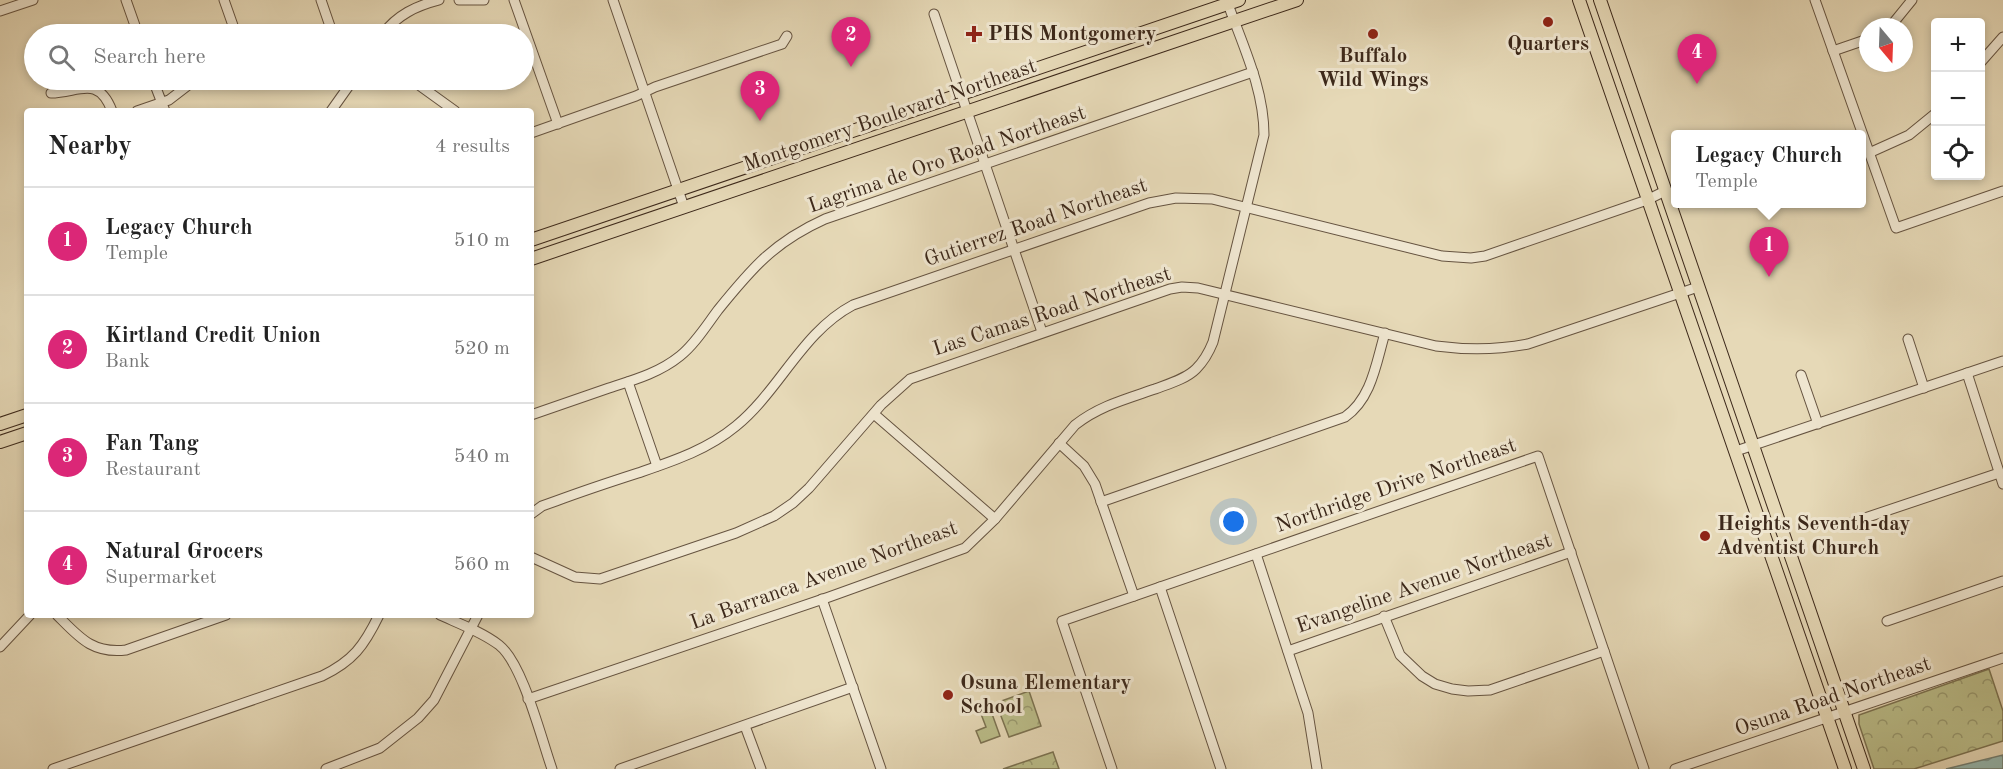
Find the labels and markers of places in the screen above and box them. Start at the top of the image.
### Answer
marker: Quarters [1541,15,1555,29]
pin: 2 [832,17,870,67]
place label: PHS Montgomery [988,24,1157,45]
marker: PHS Montgomery [965,25,983,43]
marker: Buffalo Wild Wings [1366,27,1380,41]
place label: Quarters [1507,34,1589,55]
pin: 4 [1678,34,1716,84]
place label: Buffalo Wild Wings [1318,46,1428,91]
pin: 3 [740,72,780,121]
pin: 1 [1750,228,1788,277]
place label: Heights Seventh-day Adventist Church [1717,514,1910,559]
marker: Heights Seventh-day Adventist Church [1698,529,1712,543]
place label: Osuna Elementary School [960,673,1131,718]
marker: Osuna Elementary School [941,688,955,702]

